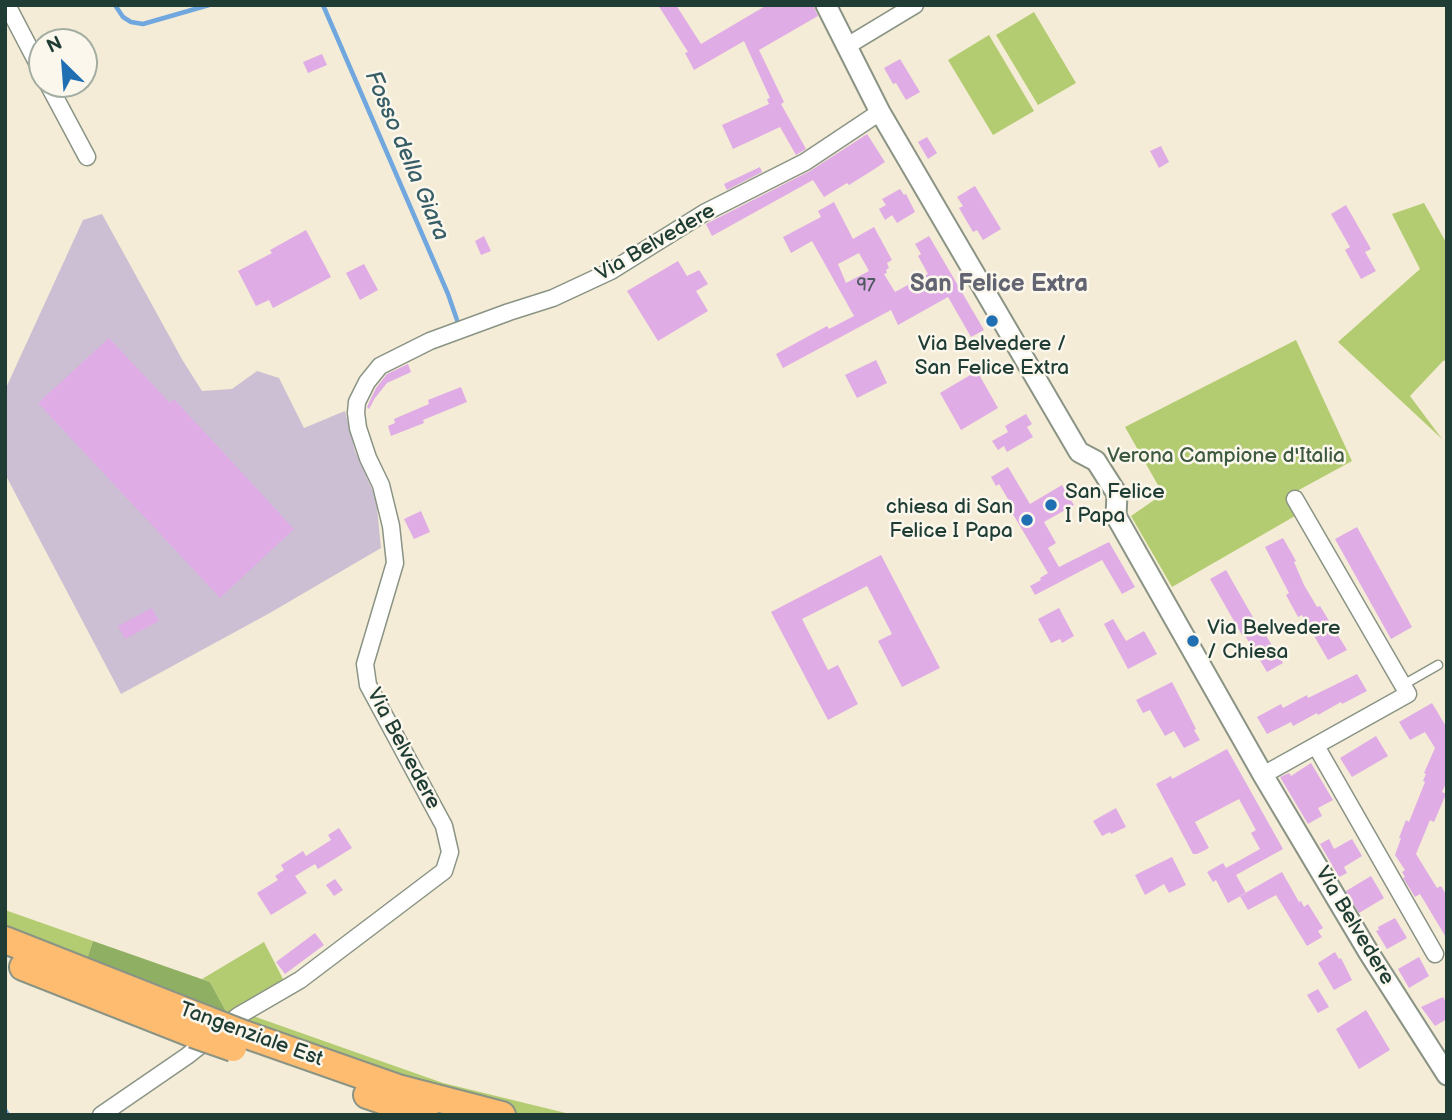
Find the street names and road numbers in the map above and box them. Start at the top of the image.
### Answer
street label: Via Belvedere [592,199,720,287]
street label: Via Belvedere [361,684,445,814]
street label: Via Belvedere [1309,862,1399,990]
street label: Tangenziale Est [176,997,326,1073]

